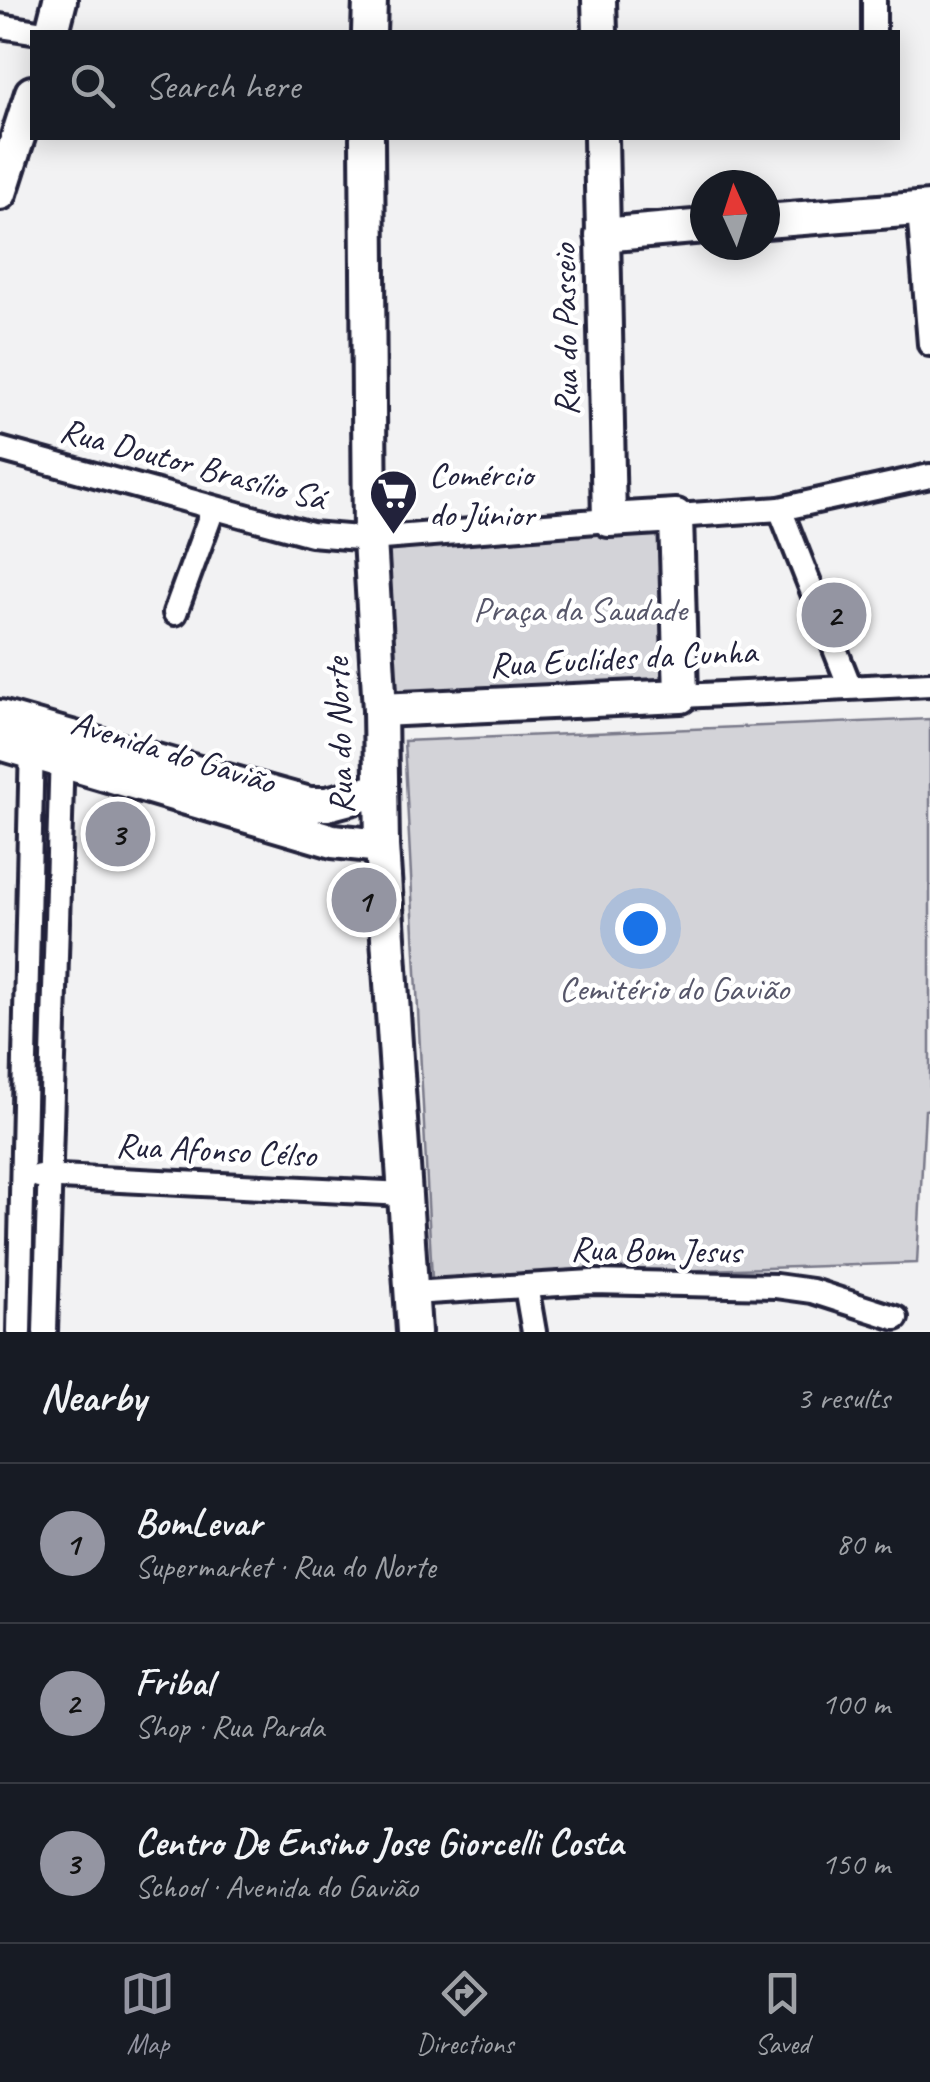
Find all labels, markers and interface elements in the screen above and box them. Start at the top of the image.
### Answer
search box [30,30,900,140]
icon: search [65,58,120,113]
text: Search here [145,62,300,109]
north arrow [690,170,780,260]
street label: Rua do Passeio [541,242,589,416]
street label: Rua Doutor Brasílio Sá [55,407,334,522]
place label: Comércio do Júnior [429,452,537,537]
supermarket icon: Comércio do Júnior [368,468,420,536]
pin: 2 [802,578,866,652]
park label: Praça da Saudade [473,587,689,632]
street label: Rua Euclídes da Cunha [488,628,761,687]
street label: Rua do Norte [314,654,364,815]
street label: Avenida do Gavião [66,700,282,805]
pin: 3 [86,796,150,872]
pin: 1 [332,862,396,938]
your location [615,903,666,954]
park label: Cemitério do Gavião [559,966,791,1011]
street label: Rua Afonso Célso [115,1122,319,1178]
street label: Rua Bom Jesus [570,1226,745,1274]
text: Nearby [40,1371,146,1424]
text: 3 results [796,1377,890,1418]
text: BomLevar [135,1499,261,1546]
text: 1 [65,1523,80,1564]
text: 80 m [836,1523,890,1564]
text: Supermarket · Rua do Norte [135,1546,436,1587]
text: Fribal [135,1659,213,1706]
text: 2 [65,1683,80,1724]
text: 100 m [821,1683,890,1724]
text: Shop · Rua Parda [135,1706,324,1747]
text: Centro De Ensino Jose Giorcelli Costa [135,1819,623,1866]
text: 3 [65,1843,80,1884]
text: 150 m [821,1843,890,1884]
text: School · Avenida do Gavião [135,1866,418,1907]
tab: Map [120,1966,175,2061]
tab: Directions [416,1966,514,2061]
tab: Saved [755,1966,810,2061]

